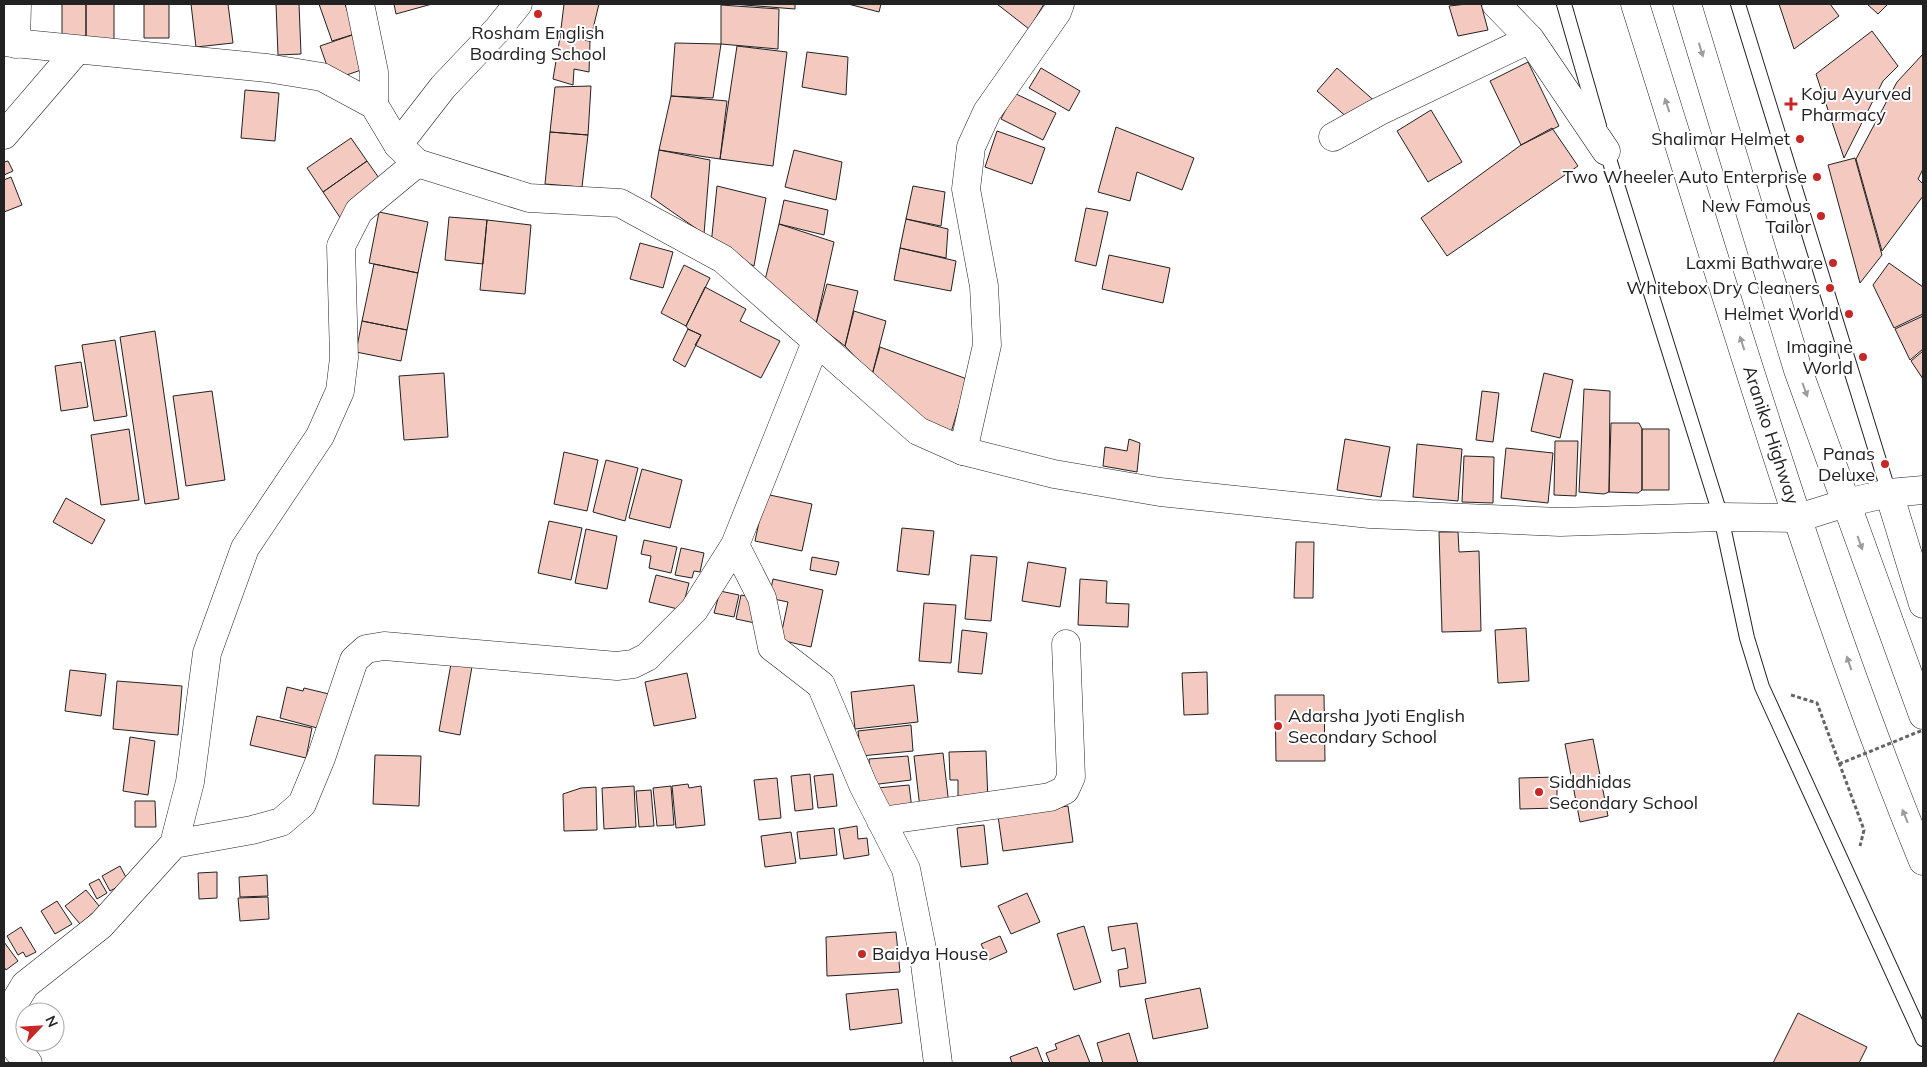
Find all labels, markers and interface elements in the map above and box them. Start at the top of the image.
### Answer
marker: Rosham English Boarding School [532,8,544,20]
place label: Rosham English Boarding School [470,21,606,65]
one-way arrow [1698,43,1705,58]
place label: Koju Ayurved Pharmacy [1801,82,1912,126]
one-way arrow [1662,97,1670,112]
marker: Koju Ayurved Pharmacy [1785,98,1797,110]
place label: Shalimar Helmet [1651,127,1790,150]
marker: Shalimar Helmet [1794,133,1806,145]
place label: Two Wheeler Auto Enterprise [1563,165,1807,188]
marker: Two Wheeler Auto Enterprise [1811,171,1823,183]
place label: New Famous Tailor [1702,194,1811,238]
marker: New Famous Tailor [1815,210,1827,222]
place label: Laxmi Bathware [1686,251,1823,274]
marker: Laxmi Bathware [1827,257,1839,269]
place label: Whitebox Dry Cleaners [1626,276,1820,299]
marker: Whitebox Dry Cleaners [1824,282,1836,294]
place label: Helmet World [1724,302,1839,325]
marker: Helmet World [1843,308,1855,320]
place label: Imagine World [1786,335,1853,379]
one-way arrow [1738,336,1746,351]
marker: Imagine World [1857,351,1869,363]
street label: Araniko Highway [1738,363,1805,508]
one-way arrow [1801,383,1809,398]
place label: Panas Deluxe [1818,442,1875,486]
marker: Panas Deluxe [1879,458,1891,470]
one-way arrow [1857,535,1864,550]
one-way arrow [1845,656,1852,671]
place label: Adarsha Jyoti English Secondary School [1288,704,1465,748]
marker: Adarsha Jyoti English Secondary School [1272,720,1284,732]
place label: Siddhidas Secondary School [1549,770,1698,814]
marker: Siddhidas Secondary School [1533,786,1545,798]
one-way arrow [1901,808,1909,823]
place label: Baidya House [872,942,988,965]
marker: Baidya House [856,948,868,960]
north arrow [15,1002,65,1052]
text: N [41,1013,62,1030]

